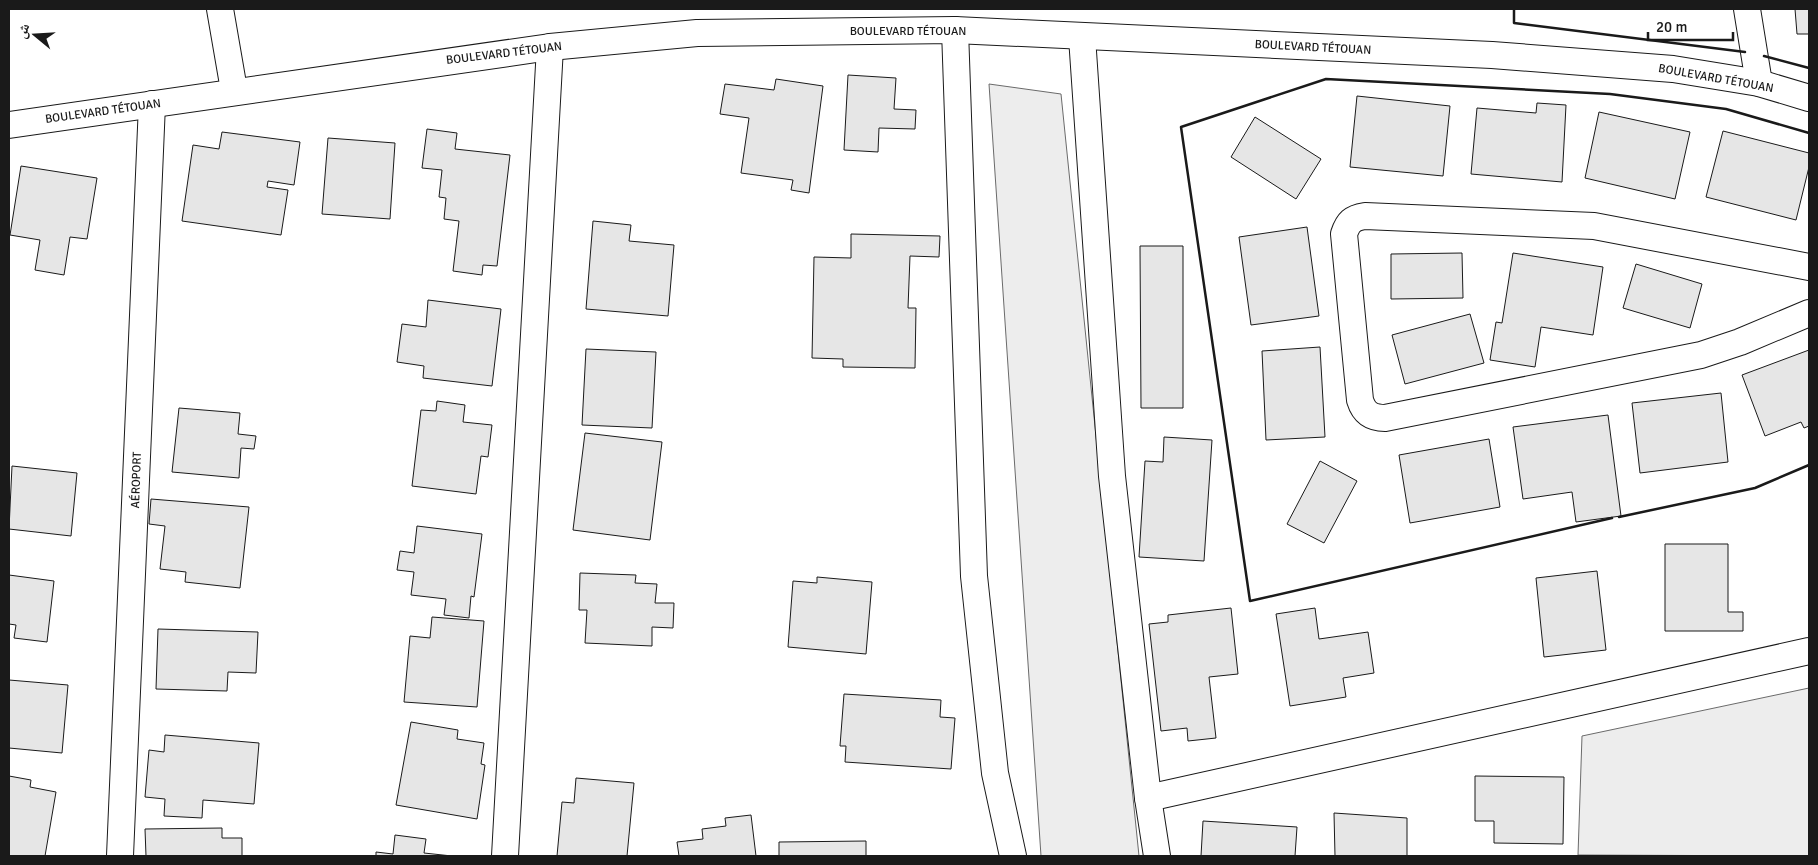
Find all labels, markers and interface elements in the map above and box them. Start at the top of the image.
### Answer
north arrow [10,10,60,60]
scale bar [1648,10,1733,42]
text: 20 m [1656,18,1687,36]
text: ش [13,21,34,41]
street label: BOULEVARD TÉTOUAN [850,24,966,39]
street label: BOULEVARD TÉTOUAN [1254,37,1372,58]
street label: BOULEVARD TÉTOUAN [445,39,563,68]
street label: BOULEVARD TÉTOUAN [1657,61,1775,96]
street label: BOULEVARD TÉTOUAN [44,96,162,127]
street label: AÉROPORT [128,451,145,509]

